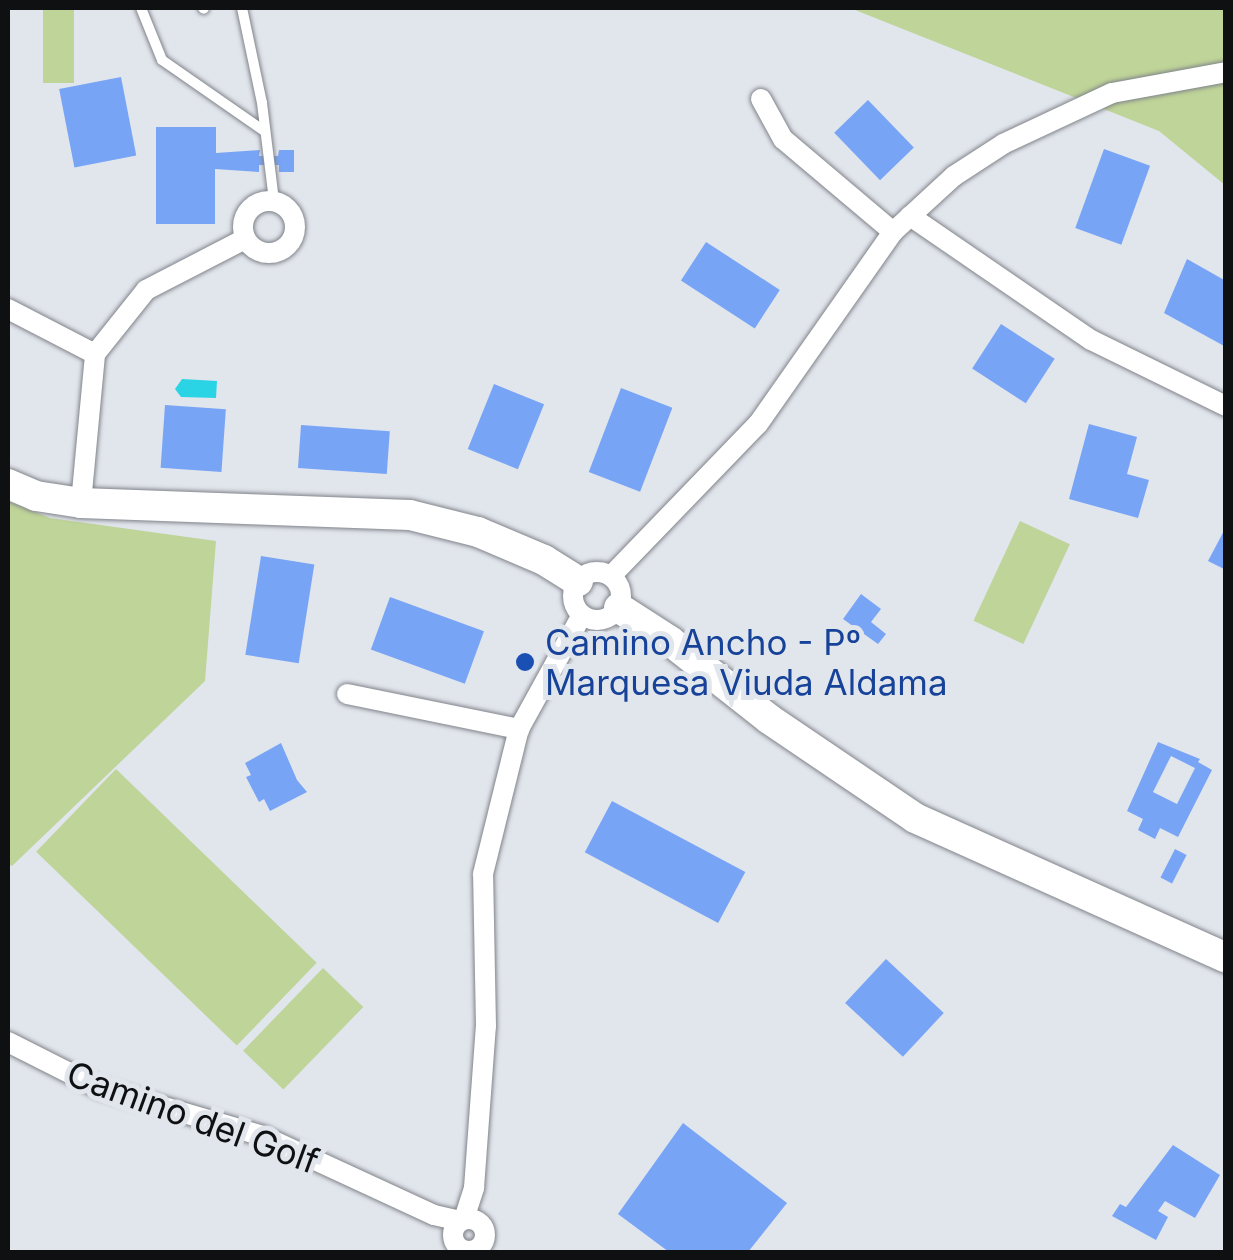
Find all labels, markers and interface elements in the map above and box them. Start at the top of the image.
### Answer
place label: Camino Ancho - Pº Marquesa Viuda Aldama [545,621,948,703]
marker: Camino Ancho - Pº Marquesa Viuda Aldama [514,651,536,673]
street label: Camino del Golf [62,1052,324,1182]

